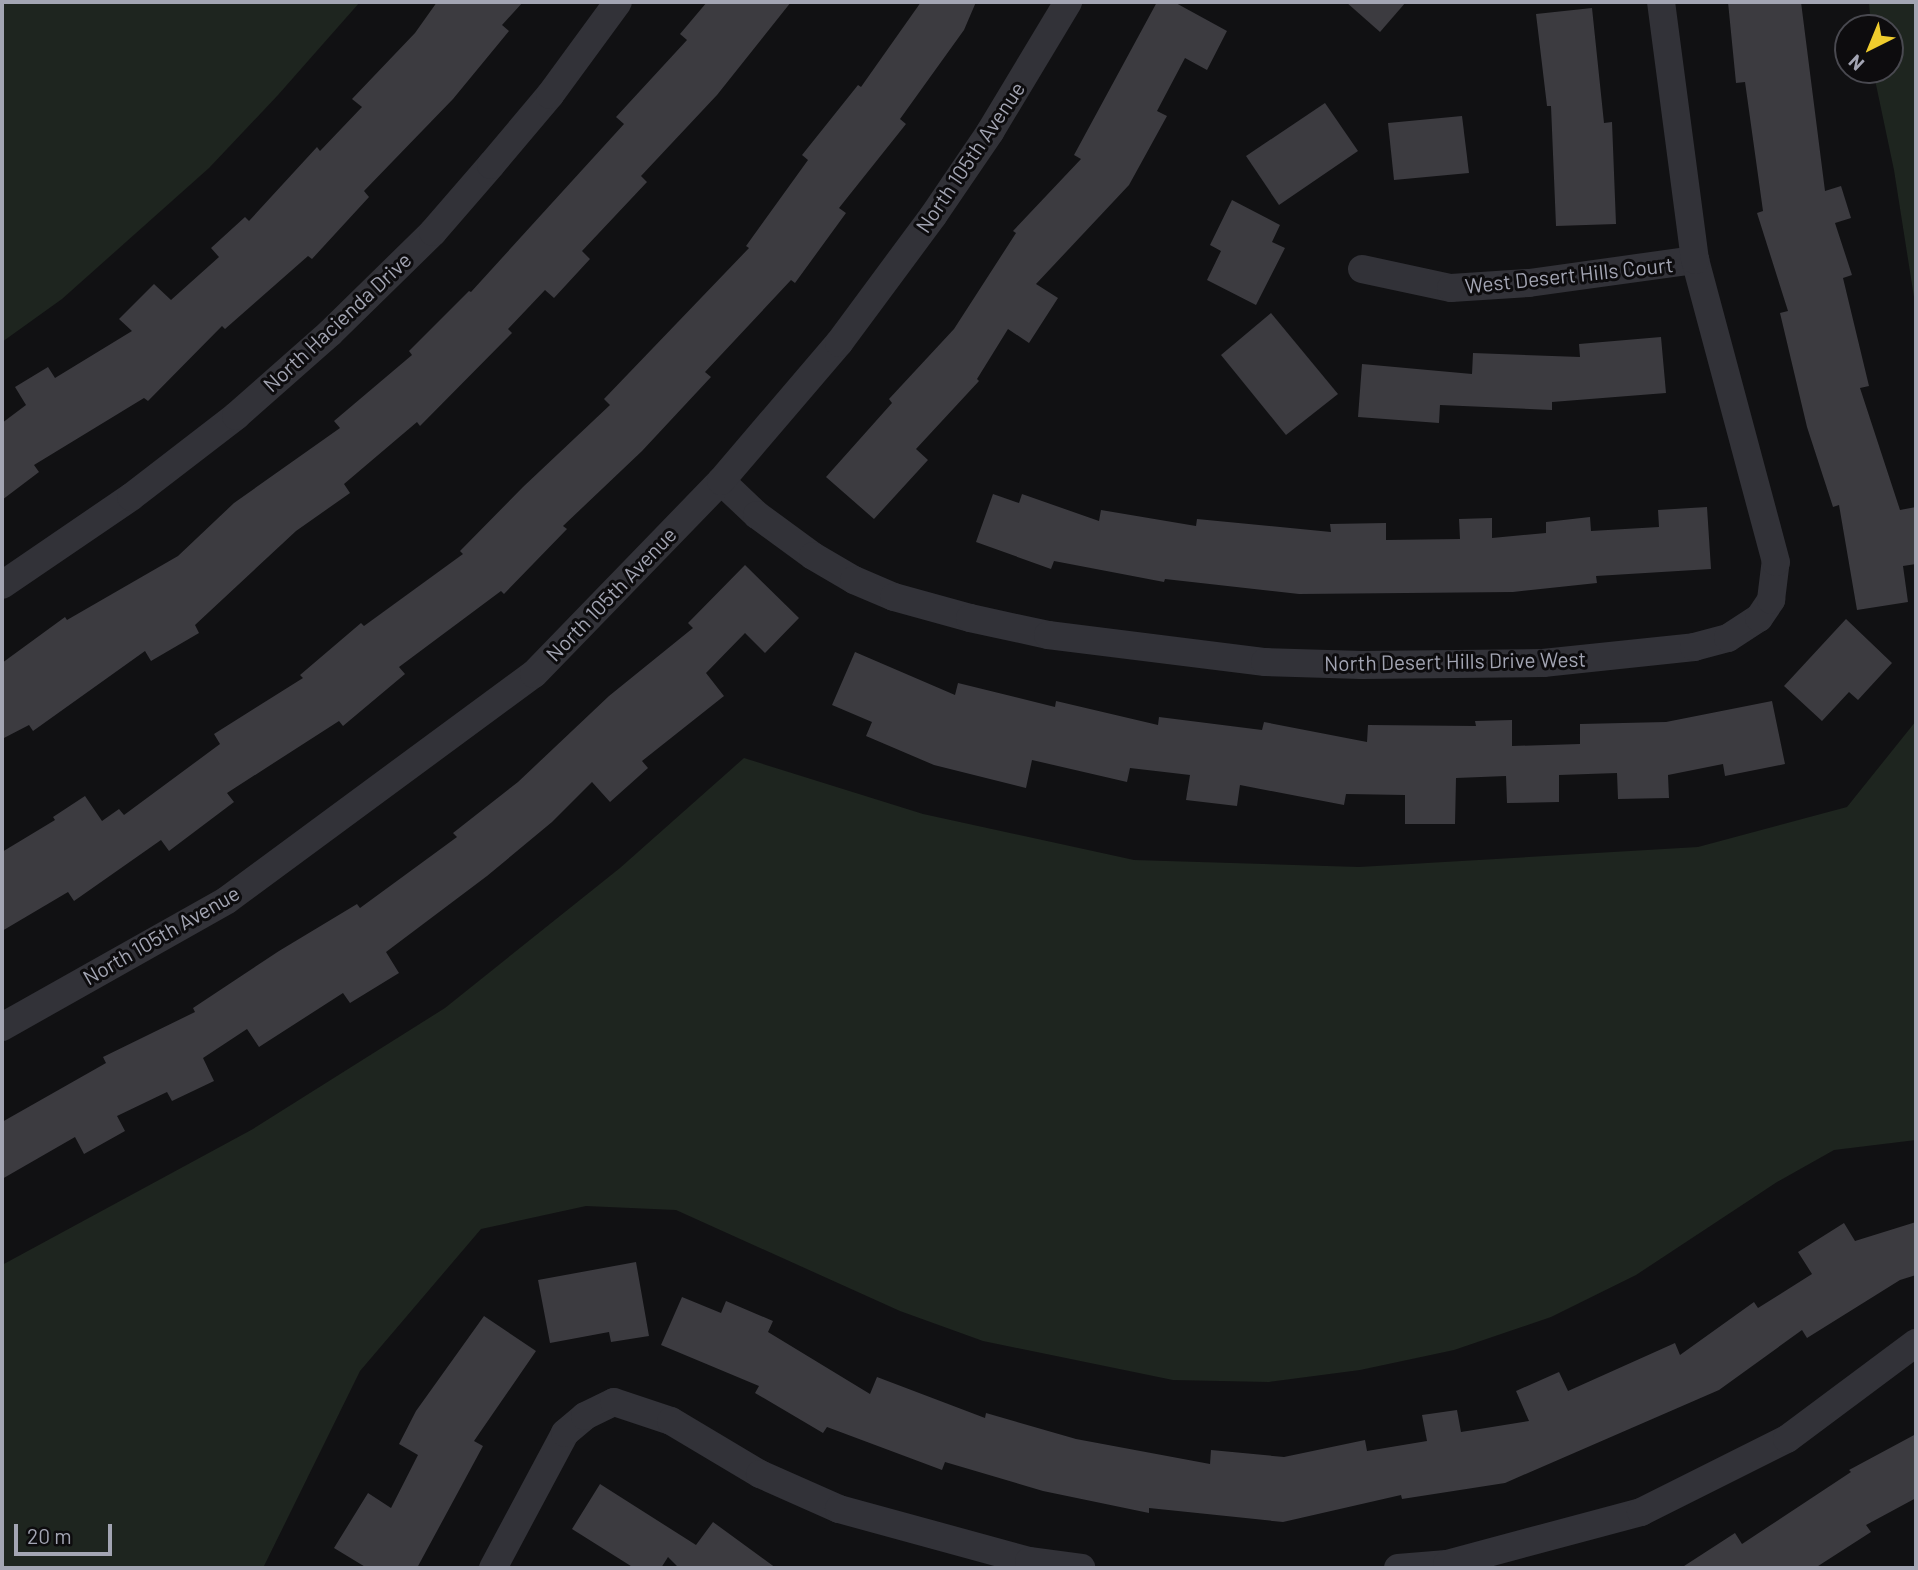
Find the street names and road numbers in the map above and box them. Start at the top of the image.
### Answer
street label: North 105th Avenue [910,77,1030,237]
street label: North Hacienda Drive [258,247,416,397]
street label: West Desert Hills Court [1464,252,1674,298]
street label: North 105th Avenue [541,522,681,666]
street label: North Desert Hills Drive West [1324,646,1586,676]
street label: North 105th Avenue [78,880,244,990]

